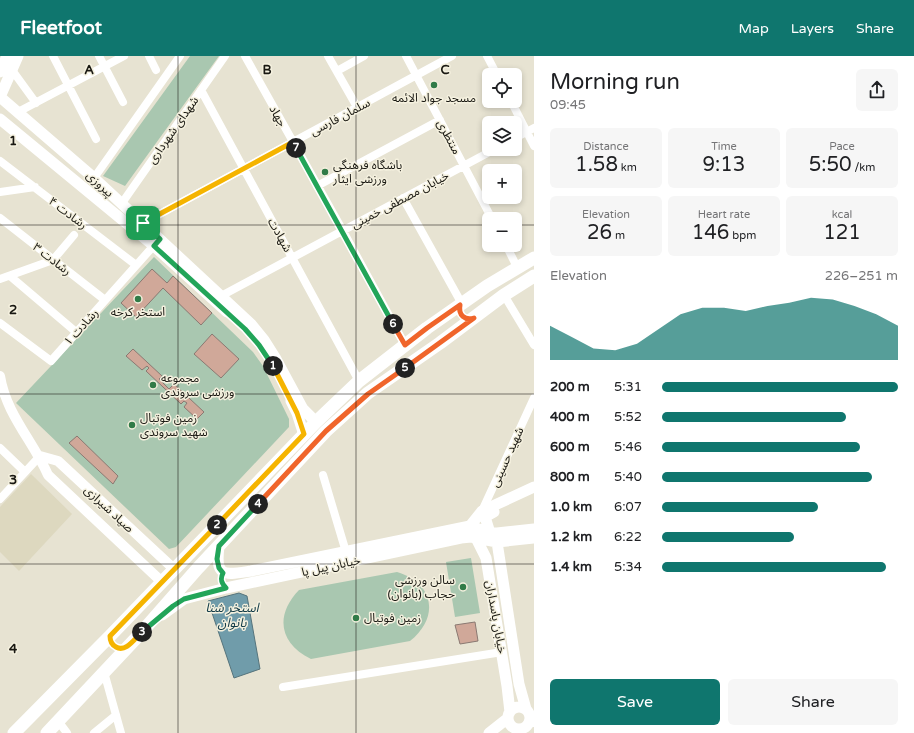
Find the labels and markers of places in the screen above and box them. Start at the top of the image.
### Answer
marker: مسجد جواد الائمه [429,80,439,90]
place label: مسجد جواد الائمه [392,91,476,105]
pin: 7 [286,138,306,158]
place label: باشگاه فرهنگی ورزشی ایثار [332,158,402,186]
marker: باشگاه فرهنگی ورزشی ایثار [320,167,330,177]
pin [126,206,160,240]
marker: استخر کرخه [133,294,143,304]
place label: استخر کرخه [111,305,165,319]
pin: 6 [383,314,403,334]
pin: 1 [263,356,283,376]
pin: 5 [395,358,415,378]
place label: مجموعه ورزشی سروندی [161,371,234,399]
marker: مجموعه ورزشی سروندی [148,380,158,390]
place label: زمین فوتبال شهید سروندی [140,411,208,439]
marker: زمین فوتبال شهید سروندی [127,420,137,430]
pin: 4 [248,494,268,514]
pin: 2 [207,515,227,535]
place label: سالن ورزشی حجاب (بانوان) [388,573,455,601]
marker: سالن ورزشی حجاب (بانوان) [458,582,468,592]
place label: زمین فوتبال [364,611,421,625]
marker: زمین فوتبال [351,613,361,623]
pin: 3 [132,622,152,642]

